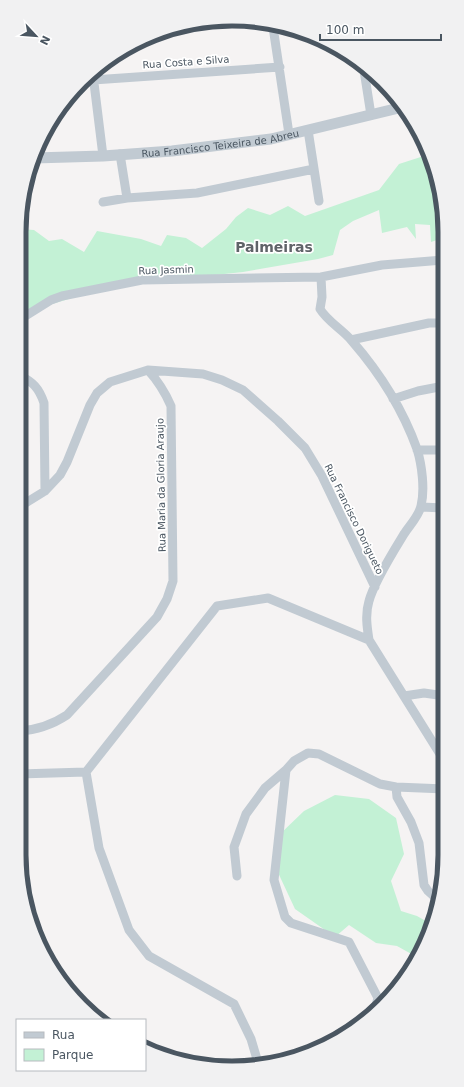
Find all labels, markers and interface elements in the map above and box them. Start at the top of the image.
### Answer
north arrow [16,16,56,56]
scale bar [320,16,441,42]
text: 100 m [326,23,364,37]
text: N [37,33,52,47]
street label: Rua Costa e Silva [142,53,230,71]
street label: Rua Francisco Teixeira de Abreu [141,127,300,159]
district label: Palmeiras [235,239,313,255]
street label: Rua Jasmin [138,264,194,276]
street label: Rua Maria da Gloria Araujo [154,418,168,552]
street label: Rua Francisco Dorigueto [322,462,386,576]
legend [16,1019,146,1071]
text: Rua [52,1028,75,1042]
text: Parque [52,1048,93,1062]

